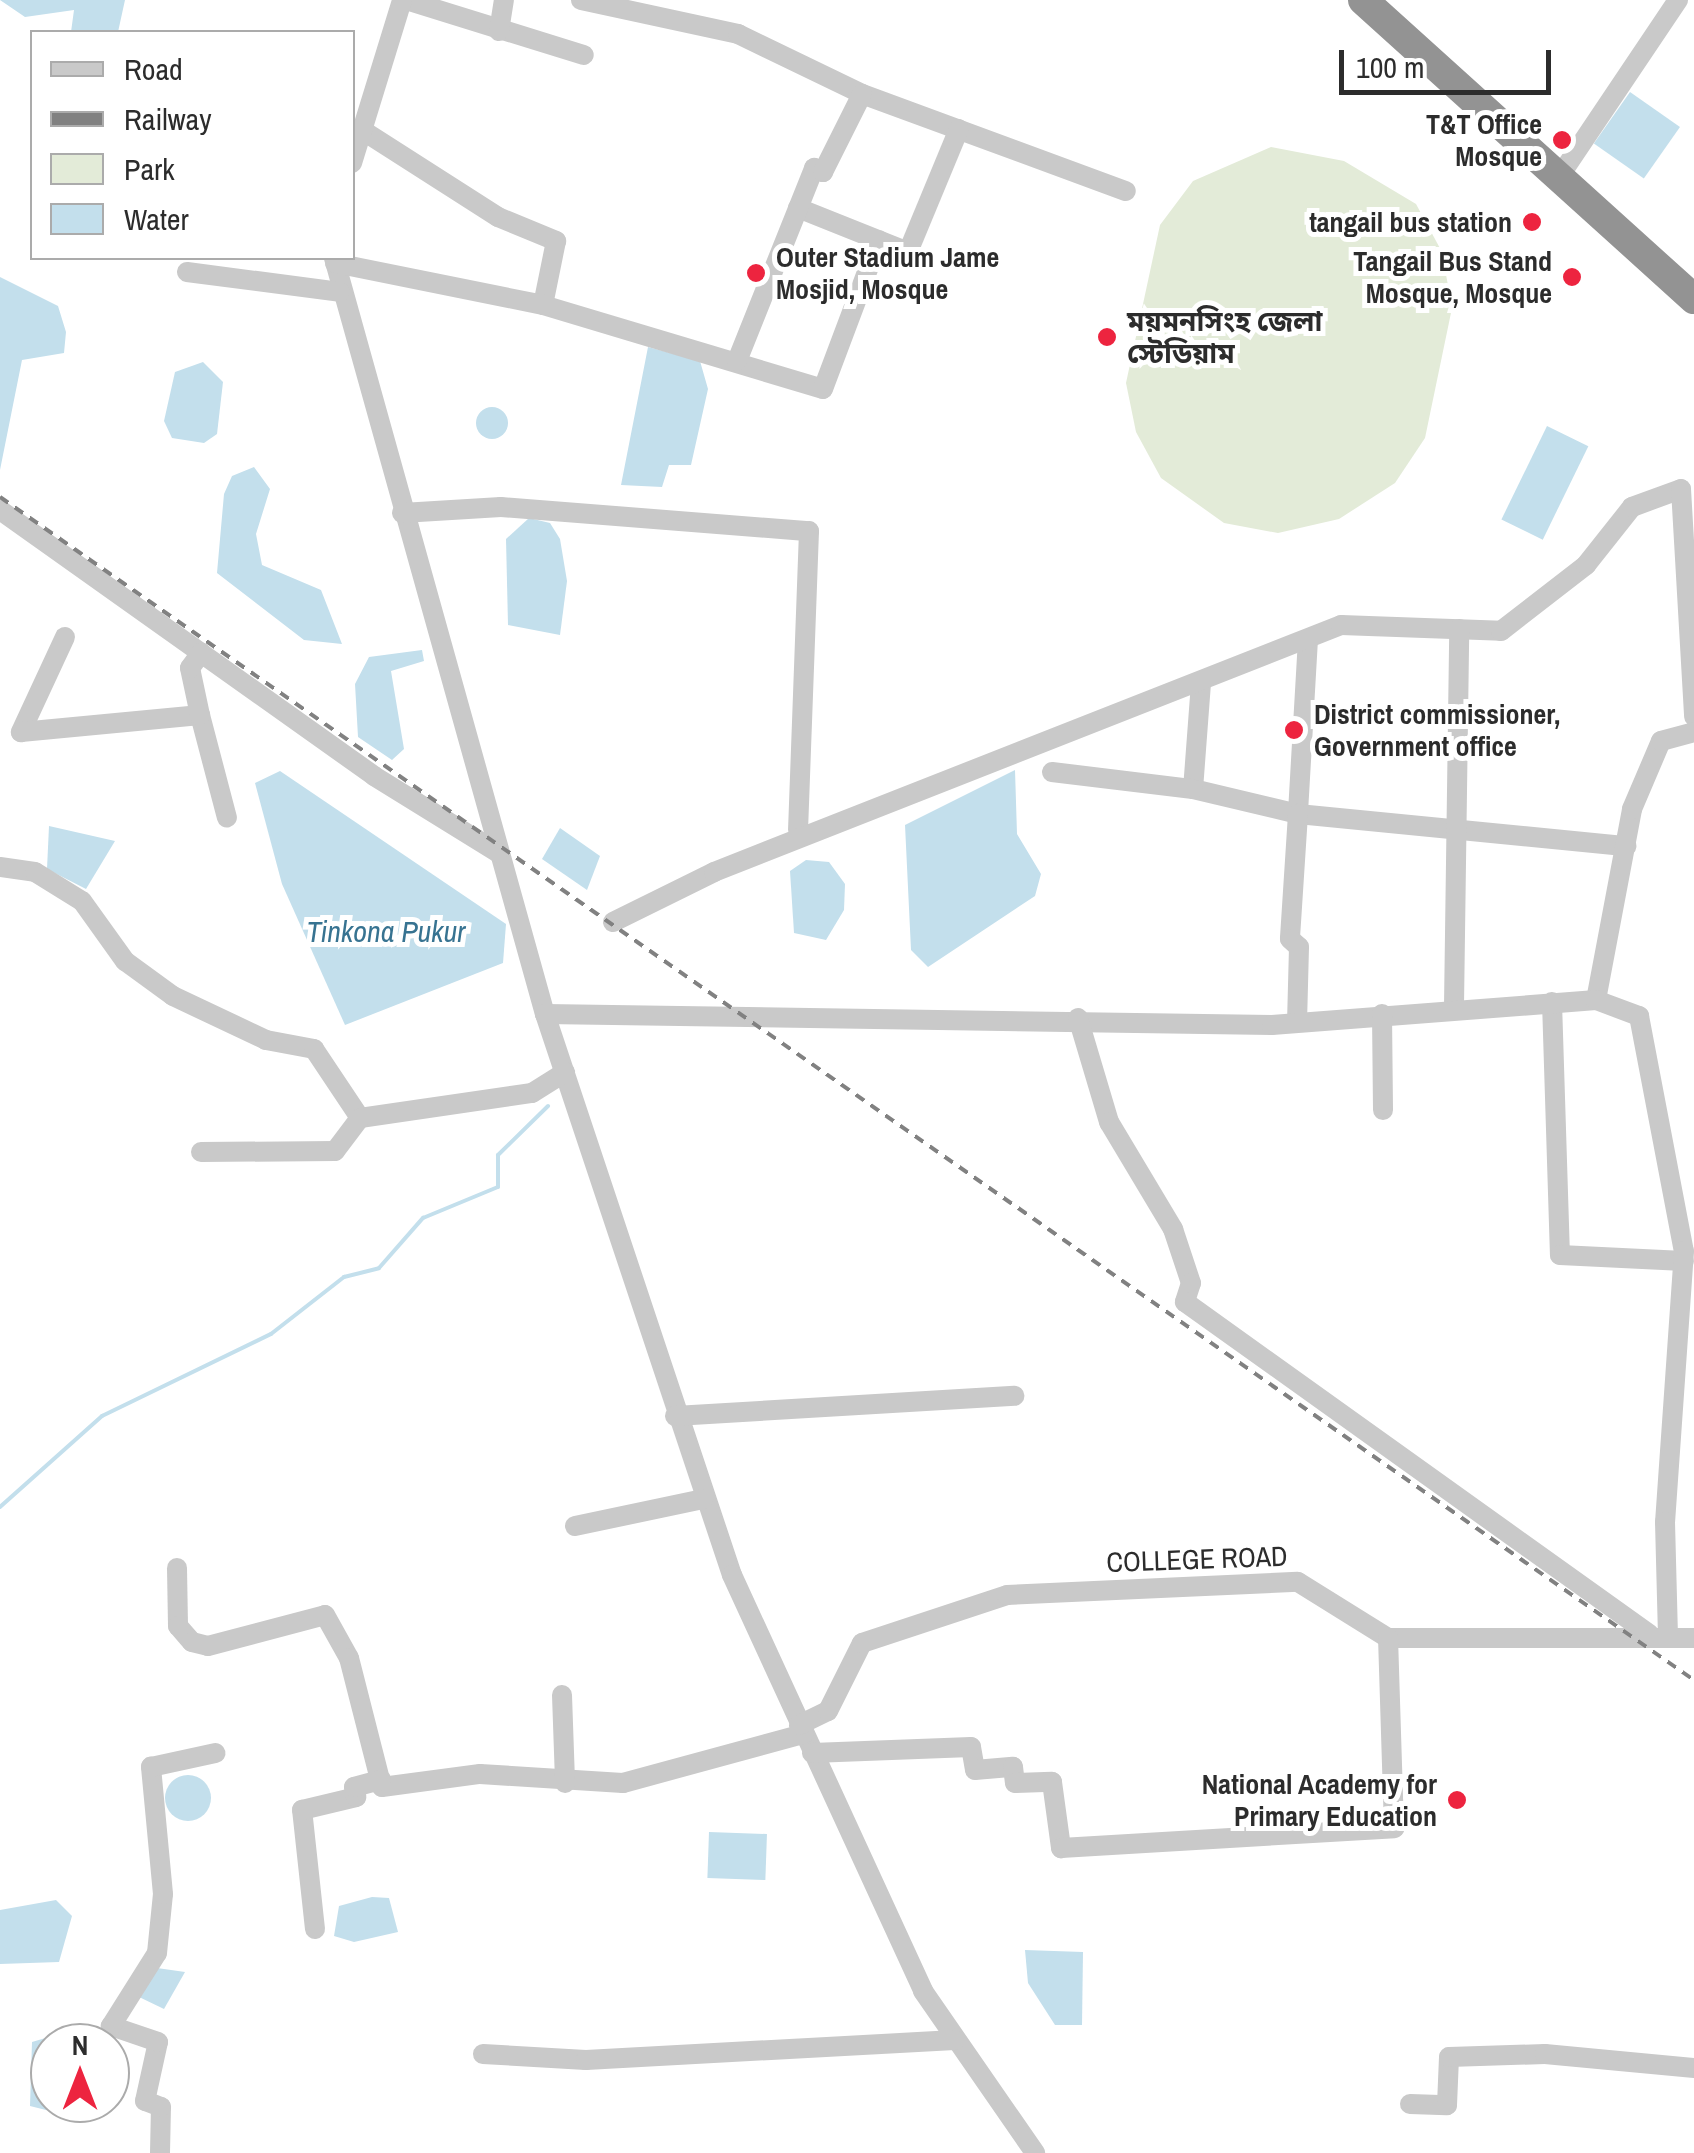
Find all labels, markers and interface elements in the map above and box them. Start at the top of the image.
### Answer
legend [30,30,355,260]
scale bar [1344,30,1556,92]
text: 100 m [1356,47,1424,87]
text: Road [124,49,183,89]
text: Railway [124,99,211,139]
place label: T&T Office Mosque [1426,107,1542,173]
marker: T&T Office Mosque [1551,129,1573,151]
text: Park [124,149,175,189]
text: Water [124,199,189,239]
place label: tangail bus station [1309,205,1512,239]
marker: tangail bus station [1521,211,1543,233]
place label: Outer Stadium Jame Mosjid, Mosque [776,240,999,306]
place label: Tangail Bus Stand Mosque, Mosque [1353,244,1552,310]
marker: Outer Stadium Jame Mosjid, Mosque [745,262,767,284]
marker: Tangail Bus Stand Mosque, Mosque [1561,266,1583,288]
place label: ময়মনসিংহ জেলা স্টেডিয়াম [1127,304,1322,370]
marker: ময়মনসিংহ জেলা স্টেডিয়াম [1096,326,1118,348]
place label: District commissioner, Government office [1314,697,1560,763]
marker: District commissioner, Government office [1283,719,1305,741]
water label: Tinkona Pukur [307,913,465,949]
street label: COLLEGE ROAD [1106,1539,1288,1579]
place label: National Academy for Primary Education [1201,1767,1437,1833]
marker: National Academy for Primary Education [1446,1789,1468,1811]
north arrow [30,2023,130,2123]
text: N [72,2026,88,2064]

